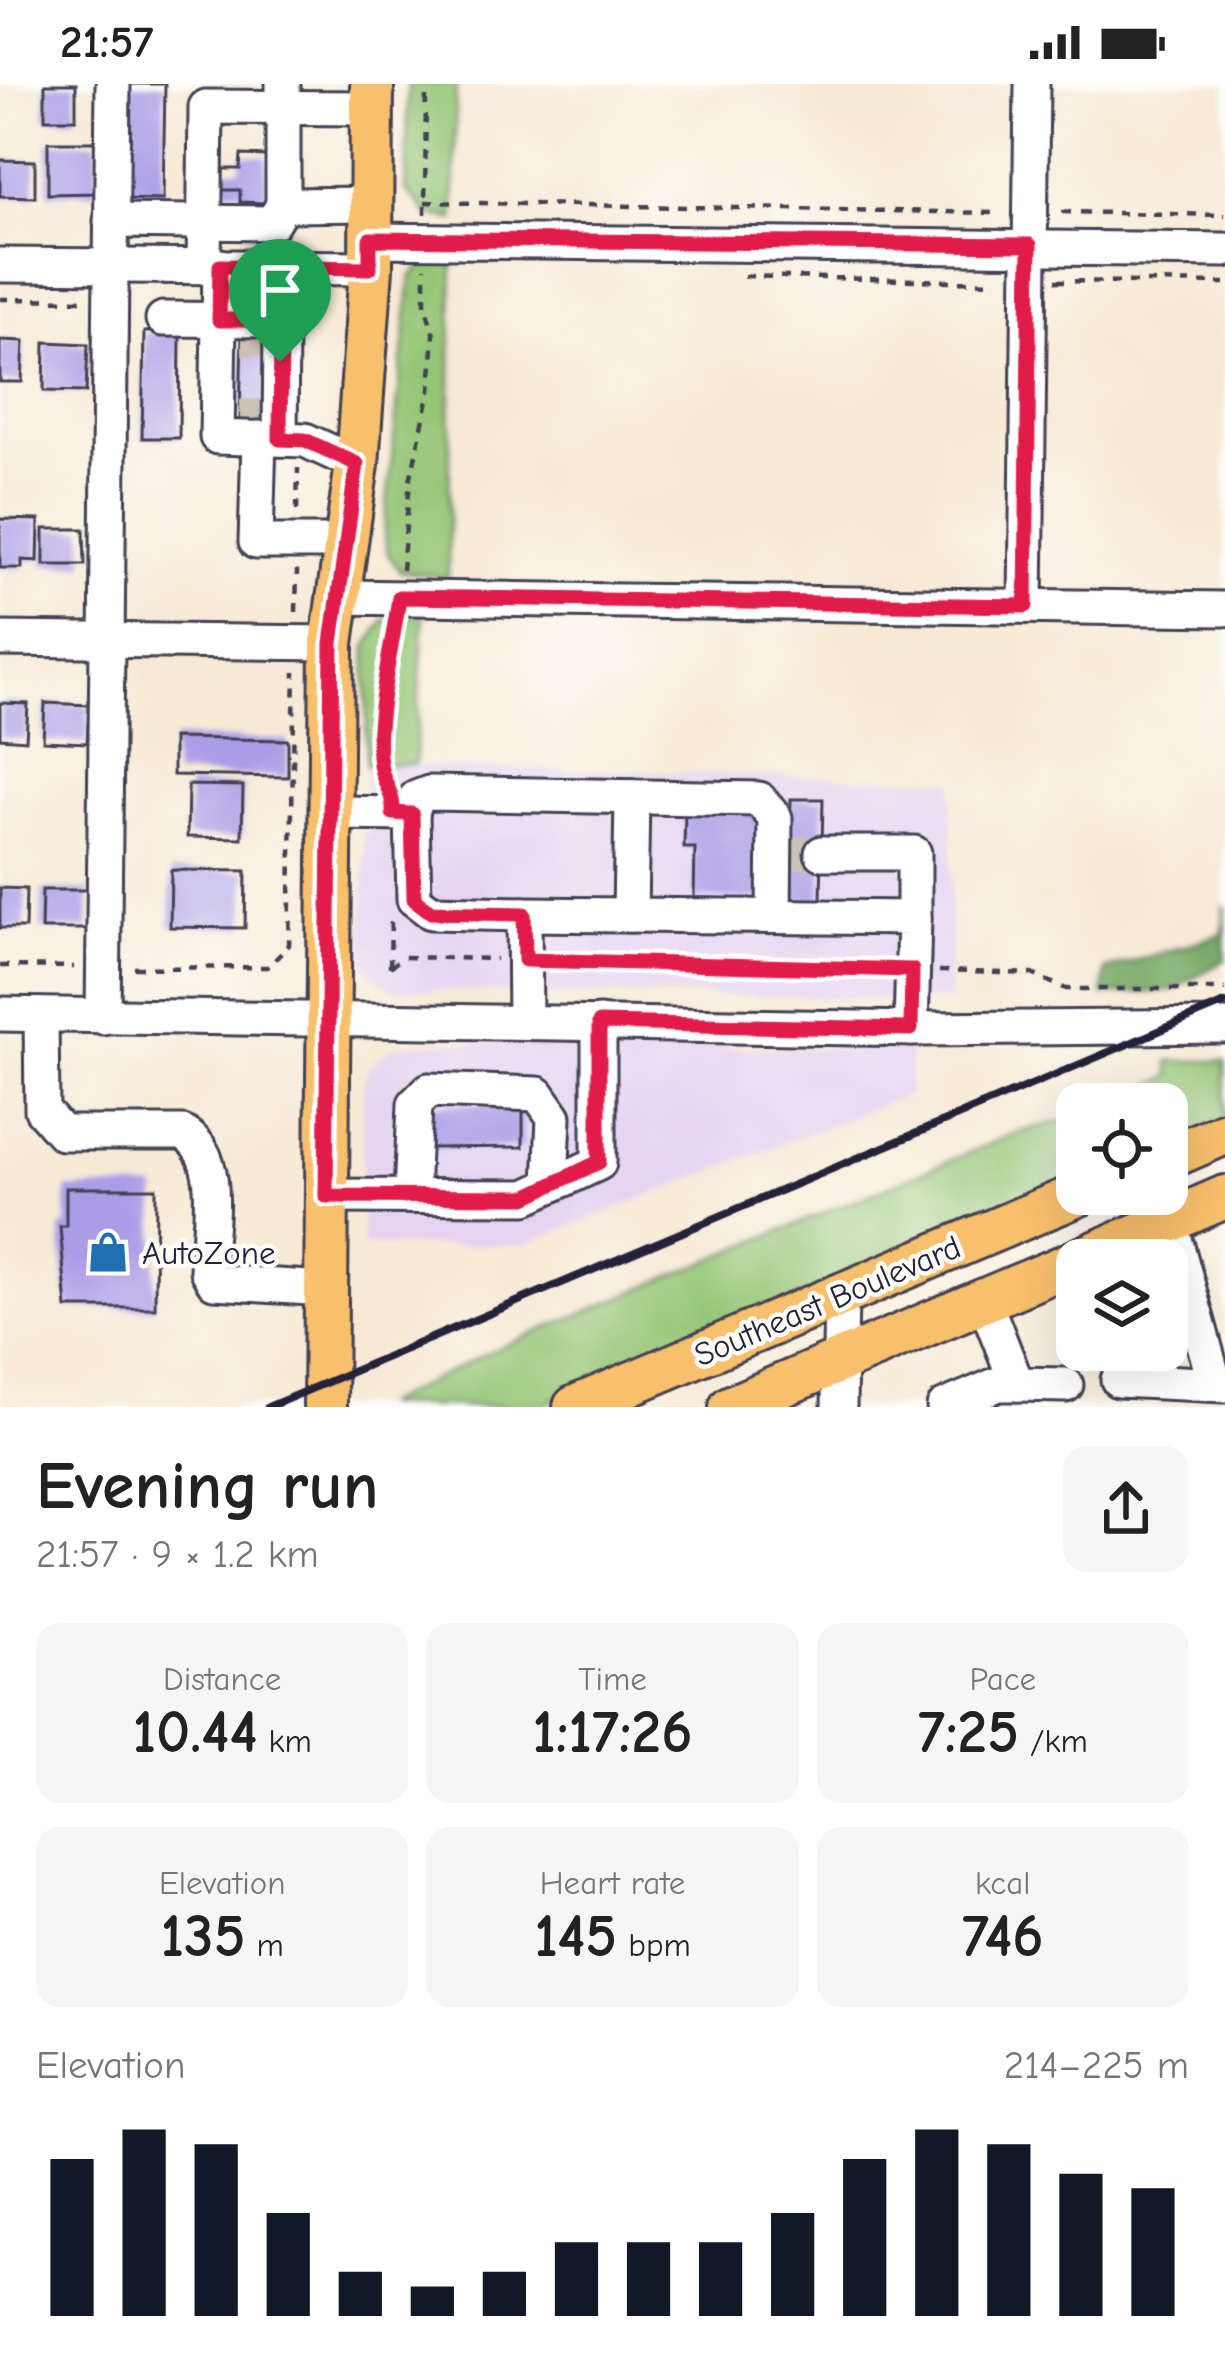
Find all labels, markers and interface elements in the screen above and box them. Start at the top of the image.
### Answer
text: 21:57 [60,16,154,68]
pin [229,239,331,362]
icon: arrive [247,257,313,323]
map controls [1056,1083,1188,1371]
button: locate [1056,1083,1188,1215]
street label: Southeast Boulevard [688,1228,966,1374]
shop icon: AutoZone [85,1229,131,1275]
place label: AutoZone [142,1234,275,1272]
button: layers [1056,1239,1188,1371]
button: share [1063,1446,1189,1572]
text: Evening run [36,1449,378,1525]
text: 21:57 · 9 × 1.2 km [36,1532,319,1577]
text: Distance [163,1660,281,1698]
text: Time [578,1660,647,1698]
text: Pace [970,1660,1036,1698]
text: 10.44 [132,1698,258,1767]
text: 1:17:26 [532,1698,693,1767]
text: 7:25 [918,1698,1019,1767]
text: km [258,1722,312,1760]
text: /km [1019,1722,1088,1760]
text: Elevation [159,1864,285,1902]
text: Heart rate [540,1864,685,1902]
text: kcal [975,1864,1031,1902]
text: 135 [160,1902,246,1971]
text: 145 [534,1902,617,1971]
text: 746 [962,1902,1044,1971]
text: m [246,1926,284,1964]
text: bpm [617,1926,691,1964]
text: Elevation [36,2043,185,2088]
text: 214–225 m [1004,2043,1189,2088]

